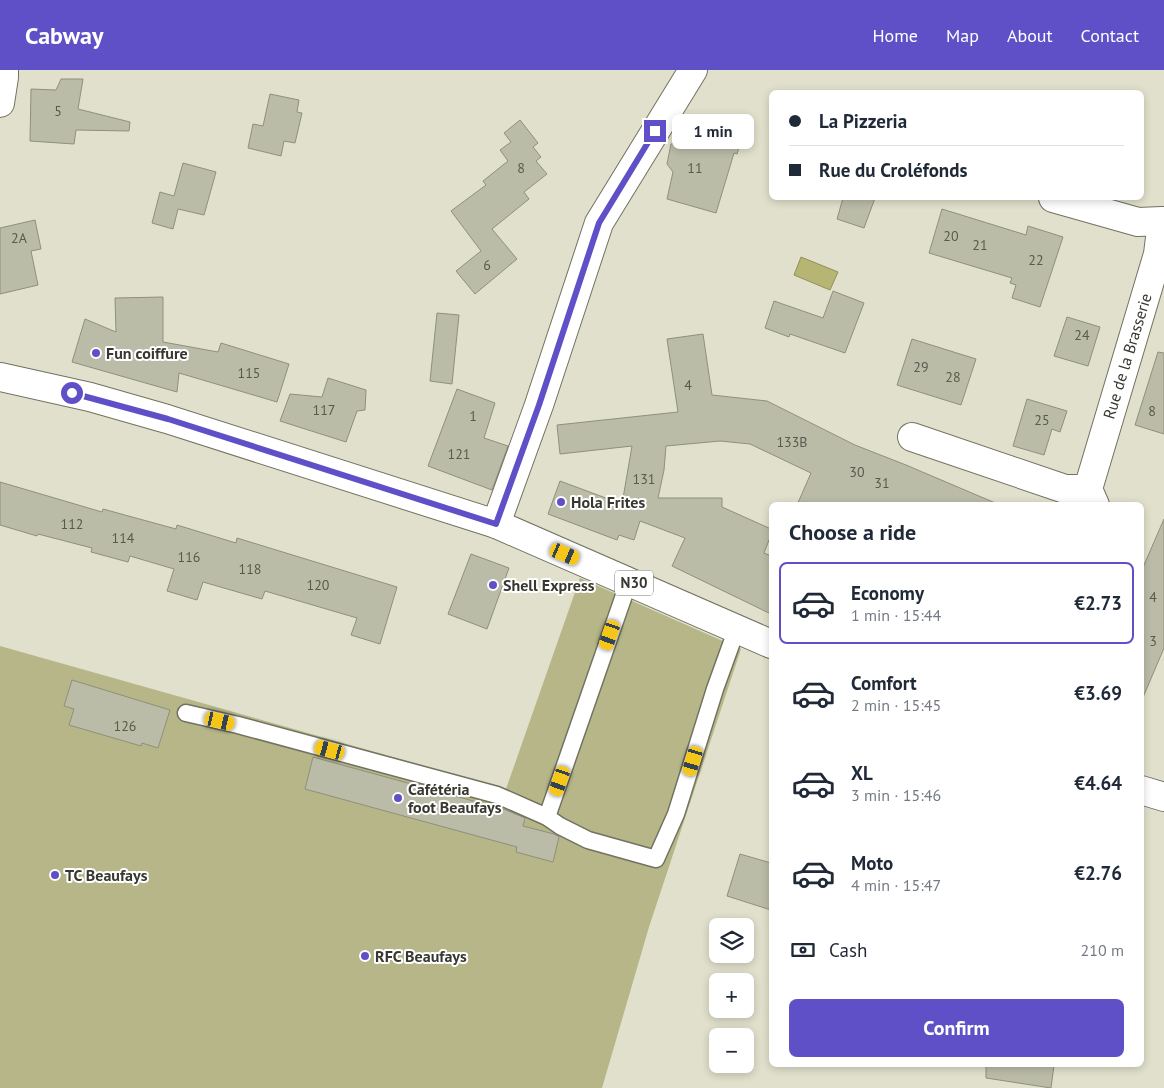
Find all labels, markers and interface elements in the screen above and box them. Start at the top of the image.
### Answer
text: Cabway [25,20,103,51]
text: Home [872,24,918,47]
text: Map [946,24,979,47]
text: About [1007,24,1053,47]
text: Contact [1081,24,1139,47]
house number: 5 [54,102,62,120]
text: La Pizzeria [819,109,907,133]
callout: 1 min [672,114,755,148]
route end [644,120,666,142]
text: 1 min [693,121,733,141]
text: Rue du Croléfonds [819,158,968,182]
house number: 8 [517,159,525,177]
house number: 11 [687,159,703,177]
house number: 20 [943,227,959,245]
house number: 2A [11,229,28,247]
house number: 21 [972,236,988,254]
house number: 22 [1028,251,1044,269]
house number: 6 [483,256,491,274]
street label: Rue de la Brasserie [1098,291,1156,421]
house number: 24 [1074,326,1090,344]
place label: Fun coiffure [106,343,188,363]
marker: Fun coiffure [90,347,102,359]
house number: 29 [913,358,929,376]
house number: 115 [238,364,260,382]
house number: 28 [945,368,961,386]
house number: 4 [684,376,692,394]
route start [61,382,83,404]
house number: 117 [313,401,335,419]
house number: 8 [1148,402,1156,420]
house number: 1 [469,407,477,425]
house number: 25 [1034,411,1050,429]
house number: 133B [776,433,808,451]
house number: 121 [448,445,470,463]
house number: 30 [849,463,865,481]
house number: 131 [633,470,655,488]
house number: 31 [874,474,890,492]
place label: Hola Frites [571,492,645,512]
marker: Hola Frites [555,496,567,508]
house number: 112 [61,515,83,533]
text: Choose a ride [789,518,916,546]
house number: 114 [112,529,135,547]
car [548,541,581,567]
house number: 116 [178,548,200,566]
house number: 118 [239,560,261,578]
road number: N30 [615,570,653,596]
place label: Shell Express [503,575,595,595]
house number: 120 [307,576,330,594]
marker: Shell Express [487,579,499,591]
icon: car [791,581,836,626]
text: Economy [851,581,924,605]
house number: 4 [1149,588,1157,606]
text: €2.73 [1074,591,1122,615]
text: 1 min · 15:44 [851,605,941,625]
car [598,618,621,652]
house number: 3 [1149,632,1157,650]
icon: car [791,671,836,716]
text: Comfort [851,671,917,695]
text: €3.69 [1074,681,1122,705]
text: 2 min · 15:45 [851,695,941,715]
car [203,710,236,732]
house number: 126 [114,717,136,735]
car [313,739,346,761]
car [681,744,704,778]
icon: car [791,761,836,806]
text: XL [851,761,873,785]
car [548,764,571,798]
text: €4.64 [1074,771,1122,795]
place label: Cafétéria foot Beaufays [408,779,502,817]
text: 3 min · 15:46 [851,785,941,805]
marker: Cafétéria foot Beaufays [392,792,404,804]
icon: car [791,851,836,896]
text: Moto [851,851,893,875]
text: €2.76 [1074,861,1122,885]
place label: TC Beaufays [65,865,148,885]
marker: TC Beaufays [49,869,61,881]
text: 4 min · 15:47 [851,875,941,895]
map controls [709,918,754,1073]
button: layers [709,918,754,963]
icon: cash [789,936,817,964]
text: Cash [829,938,867,962]
text: 210 m [1081,940,1124,960]
place label: RFC Beaufays [375,946,467,966]
marker: RFC Beaufays [359,950,371,962]
button: + [709,973,754,1018]
button: Confirm [789,999,1124,1057]
button: − [709,1028,754,1073]

